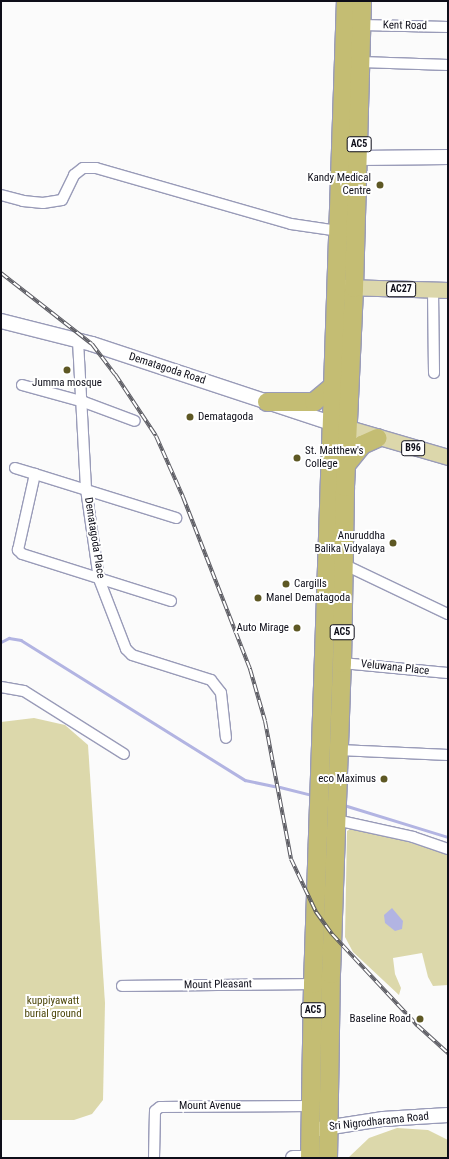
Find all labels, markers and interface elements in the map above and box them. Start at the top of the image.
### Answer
street label: Kent Road [383,19,427,33]
road number: AC5 [346,136,372,152]
place label: Kandy Medical Centre [308,172,371,198]
marker: Kandy Medical Centre [374,179,386,191]
road number: AC27 [386,281,416,297]
street label: Dematagoda Road [127,350,207,388]
marker: Jumma mosque [62,365,72,375]
place label: Jumma mosque [32,376,102,390]
place label: Dematagoda [198,410,253,424]
marker: Dematagoda [185,412,195,422]
road number: B96 [401,440,425,456]
place label: St. Matthew's College [305,445,364,471]
marker: St. Matthew's College [292,453,302,463]
street label: Dematagoda Place [81,497,107,579]
place label: Anuruddha Balika Vidyalaya [315,530,385,556]
marker: Anuruddha Balika Vidyalaya [388,538,398,548]
place label: Cargills [294,577,327,591]
marker: Cargills [281,579,291,589]
place label: Manel Dematagoda [266,591,350,605]
marker: Manel Dematagoda [253,593,263,603]
place label: Auto Mirage [236,621,289,635]
marker: Auto Mirage [292,623,302,633]
road number: AC5 [329,624,355,640]
street label: Veluwana Place [360,658,430,678]
place label: eco Maximus [318,772,376,786]
marker: eco Maximus [379,774,389,784]
street label: Mount Pleasant [184,978,252,992]
park label: kuppiyawatt burial ground [24,995,82,1021]
road number: AC5 [300,1002,326,1018]
place label: Baseline Road [349,1012,411,1026]
marker: Baseline Road [414,1013,426,1025]
street label: Mount Avenue [179,1099,241,1113]
street label: Sri Nigrodharama Road [328,1110,430,1134]

